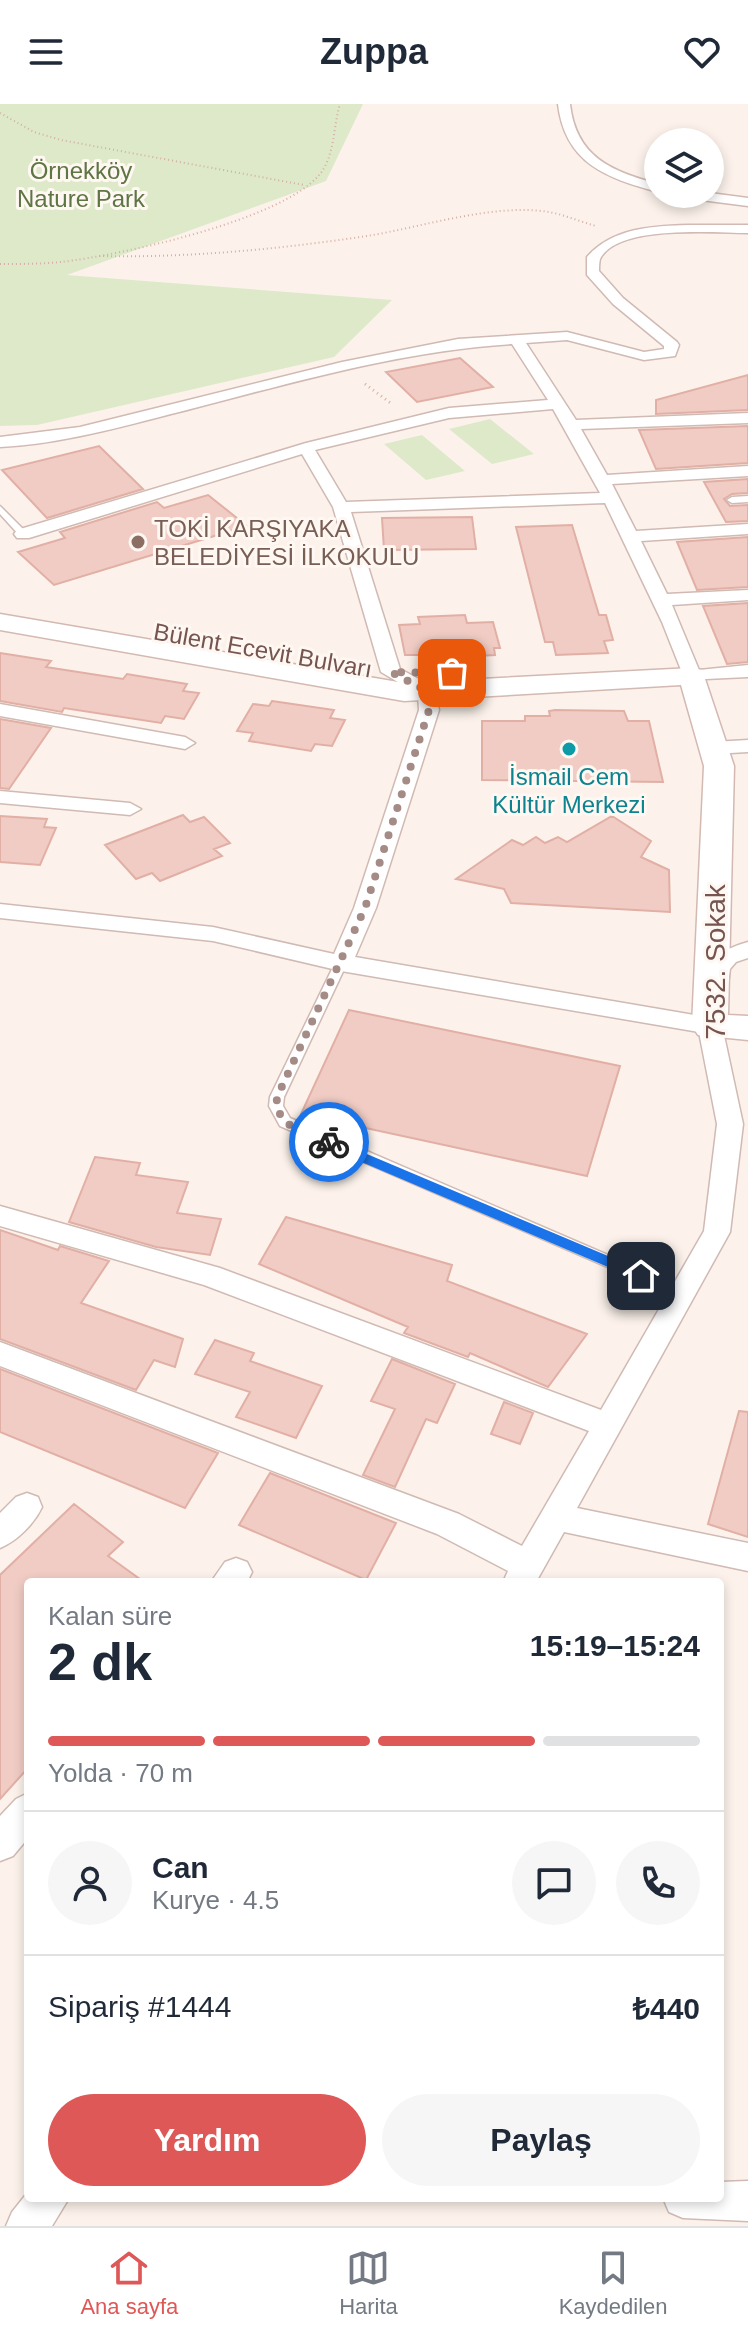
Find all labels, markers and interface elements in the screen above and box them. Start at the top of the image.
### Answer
icon: menu [24,30,68,74]
icon: heart [680,30,724,74]
text: Zuppa [320,31,428,72]
map controls [644,128,724,208]
button: layers [644,128,724,208]
park label: Örnekköy Nature Park [17,157,146,212]
place label: TOKİ KARŞIYAKA BELEDİYESİ İLKOKULU [154,515,419,570]
marker: TOKİ KARŞIYAKA BELEDİYESİ İLKOKULU [129,533,147,551]
street label: Bülent Ecevit Bulvarı [152,617,374,683]
pin [418,639,486,707]
icon: bag [430,651,474,695]
marker: İsmail Cem Kültür Merkezi [560,740,578,758]
place label: İsmail Cem Kültür Merkezi [492,763,646,818]
street label: 7532. Sokak [700,883,731,1040]
courier [289,1102,369,1182]
icon: bike [307,1120,351,1164]
pin [607,1242,675,1310]
icon: home [619,1254,663,1298]
text: Kalan süre [48,1601,172,1631]
text: 15:19–15:24 [530,1629,700,1662]
text: 2 dk [48,1633,152,1691]
text: Yolda · 70 m [48,1758,193,1788]
button: person [48,1841,132,1925]
button: chat [512,1841,596,1925]
button: phone [616,1841,700,1925]
text: Can [152,1851,209,1884]
text: Kurye · 4.5 [152,1885,279,1915]
text: Sipariş #1444 [48,1990,231,2023]
text: ₺440 [633,1992,700,2025]
button: Yardım [48,2094,366,2186]
button: Paylaş [382,2094,700,2186]
tab: Ana sayfa [80,2246,178,2320]
tab: Harita [339,2246,398,2320]
tab: Kaydedilen [559,2246,668,2320]

